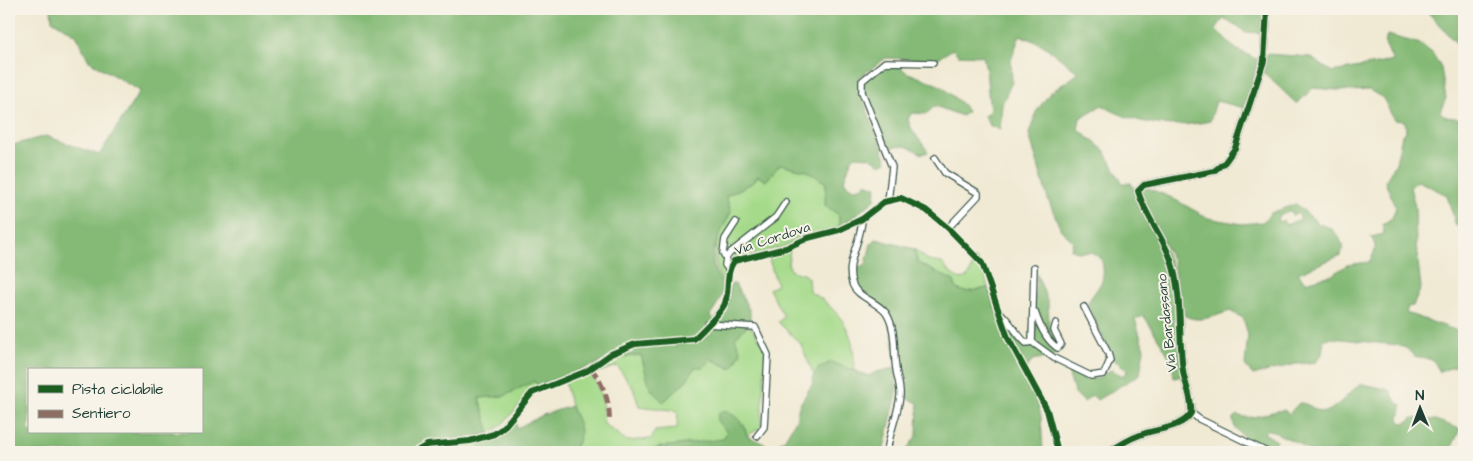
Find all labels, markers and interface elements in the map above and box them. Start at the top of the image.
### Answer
street label: Via Cordova [732,217,813,261]
street label: Via Bardassano [1152,273,1182,373]
legend [28,368,202,434]
text: Pista ciclabile [72,379,163,400]
north arrow [1396,384,1446,434]
text: N [1415,386,1425,406]
text: Sentiero [72,403,131,424]

